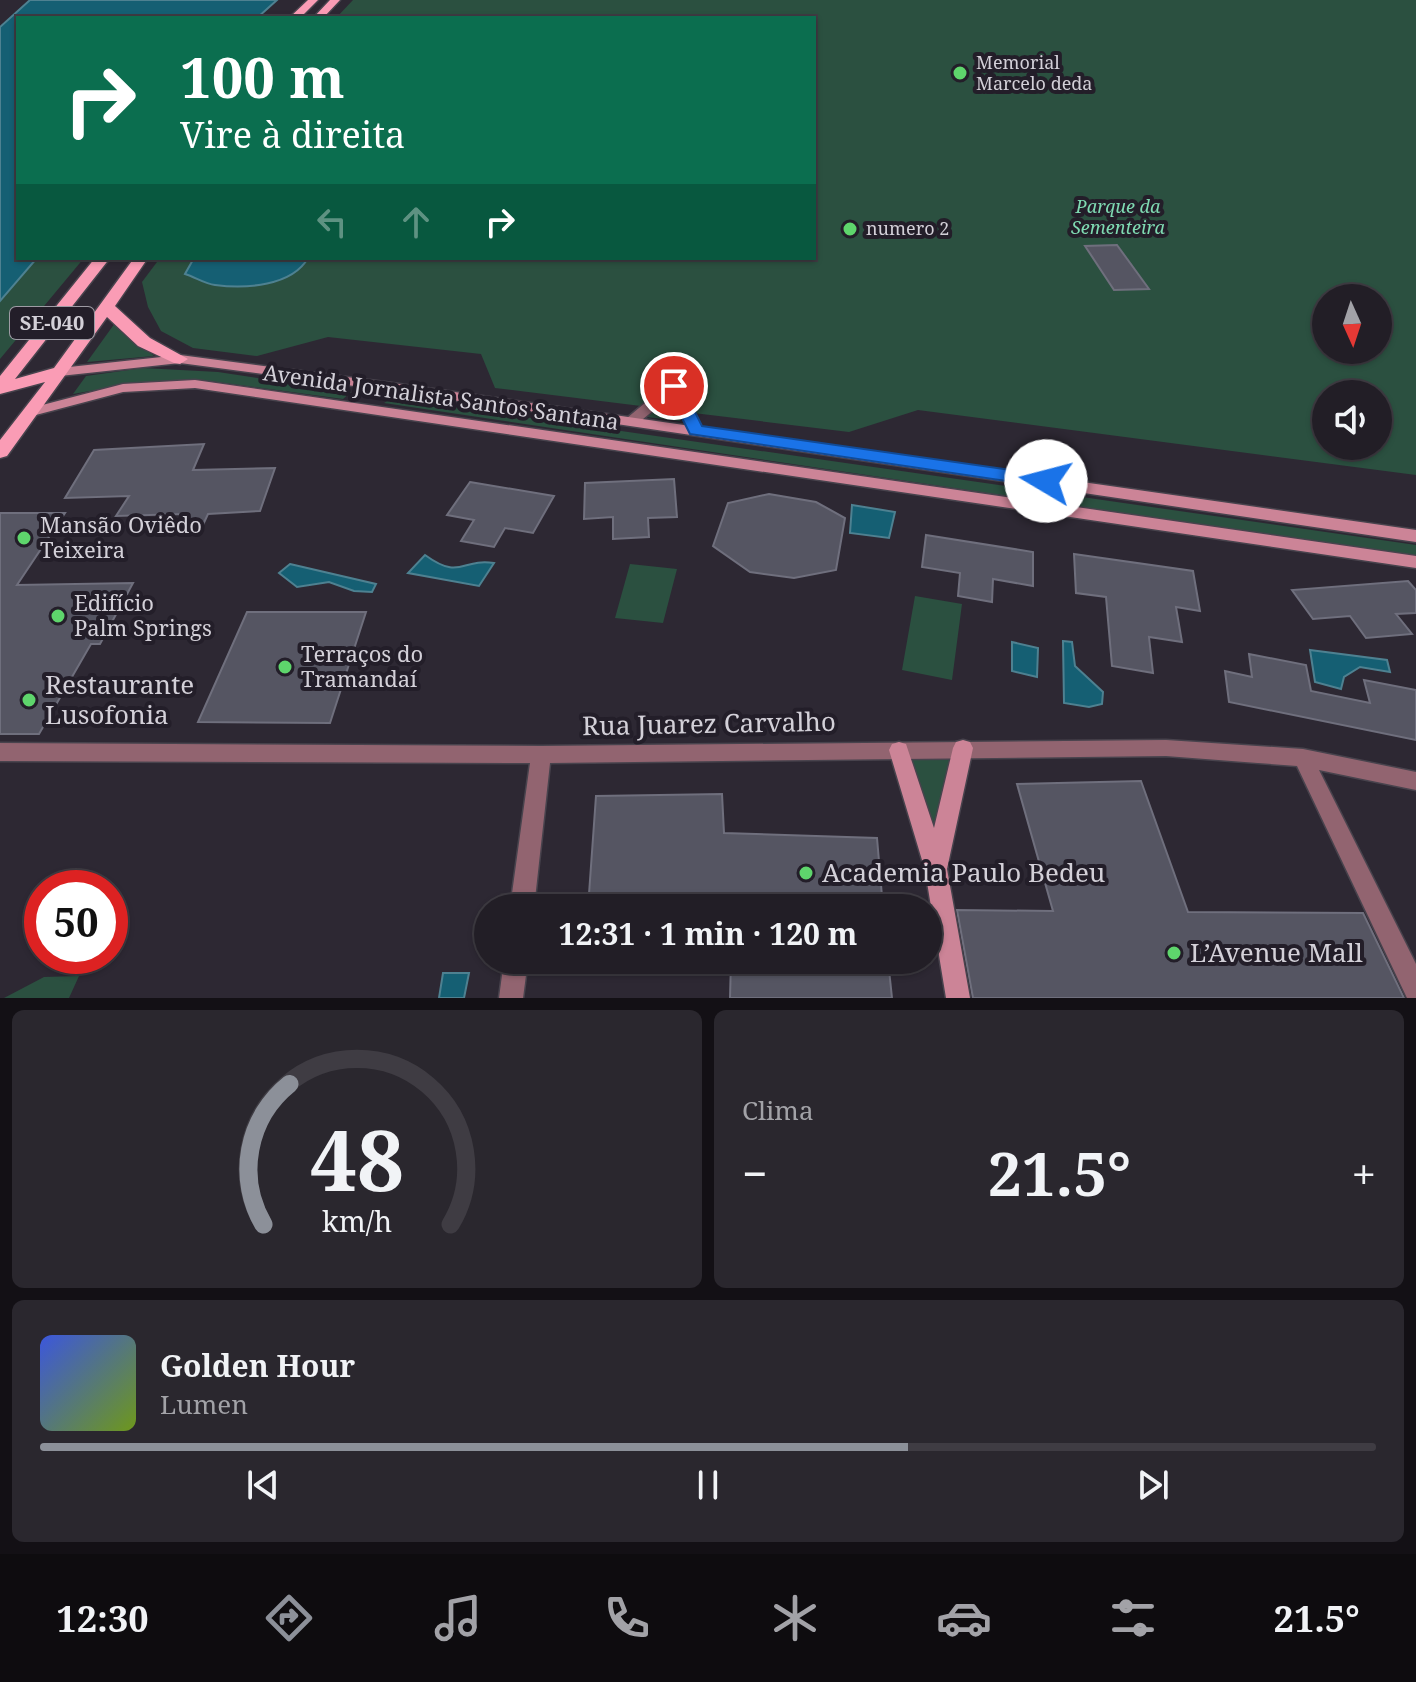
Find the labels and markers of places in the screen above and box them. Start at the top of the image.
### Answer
place label: Memorial Marcelo deda [976,50,1093,95]
marker: Memorial Marcelo deda [951,64,969,82]
place label: numero 2 [866,216,949,240]
marker: numero 2 [841,220,859,238]
pin [640,352,708,420]
place label: Mansão Oviêdo Teixeira [40,509,202,564]
marker: Mansão Oviêdo Teixeira [15,529,33,547]
place label: Edifício Palm Springs [74,587,212,642]
marker: Edifício Palm Springs [49,607,67,625]
place label: Terraços do Tramandaí [301,638,423,693]
marker: Terraços do Tramandaí [276,658,294,676]
place label: Restaurante Lusofonia [45,666,194,732]
marker: Restaurante Lusofonia [20,691,38,709]
place label: Academia Paulo Bedeu [822,854,1105,890]
marker: Academia Paulo Bedeu [797,864,815,882]
place label: L’Avenue Mall [1190,934,1363,970]
marker: L’Avenue Mall [1165,944,1183,962]

